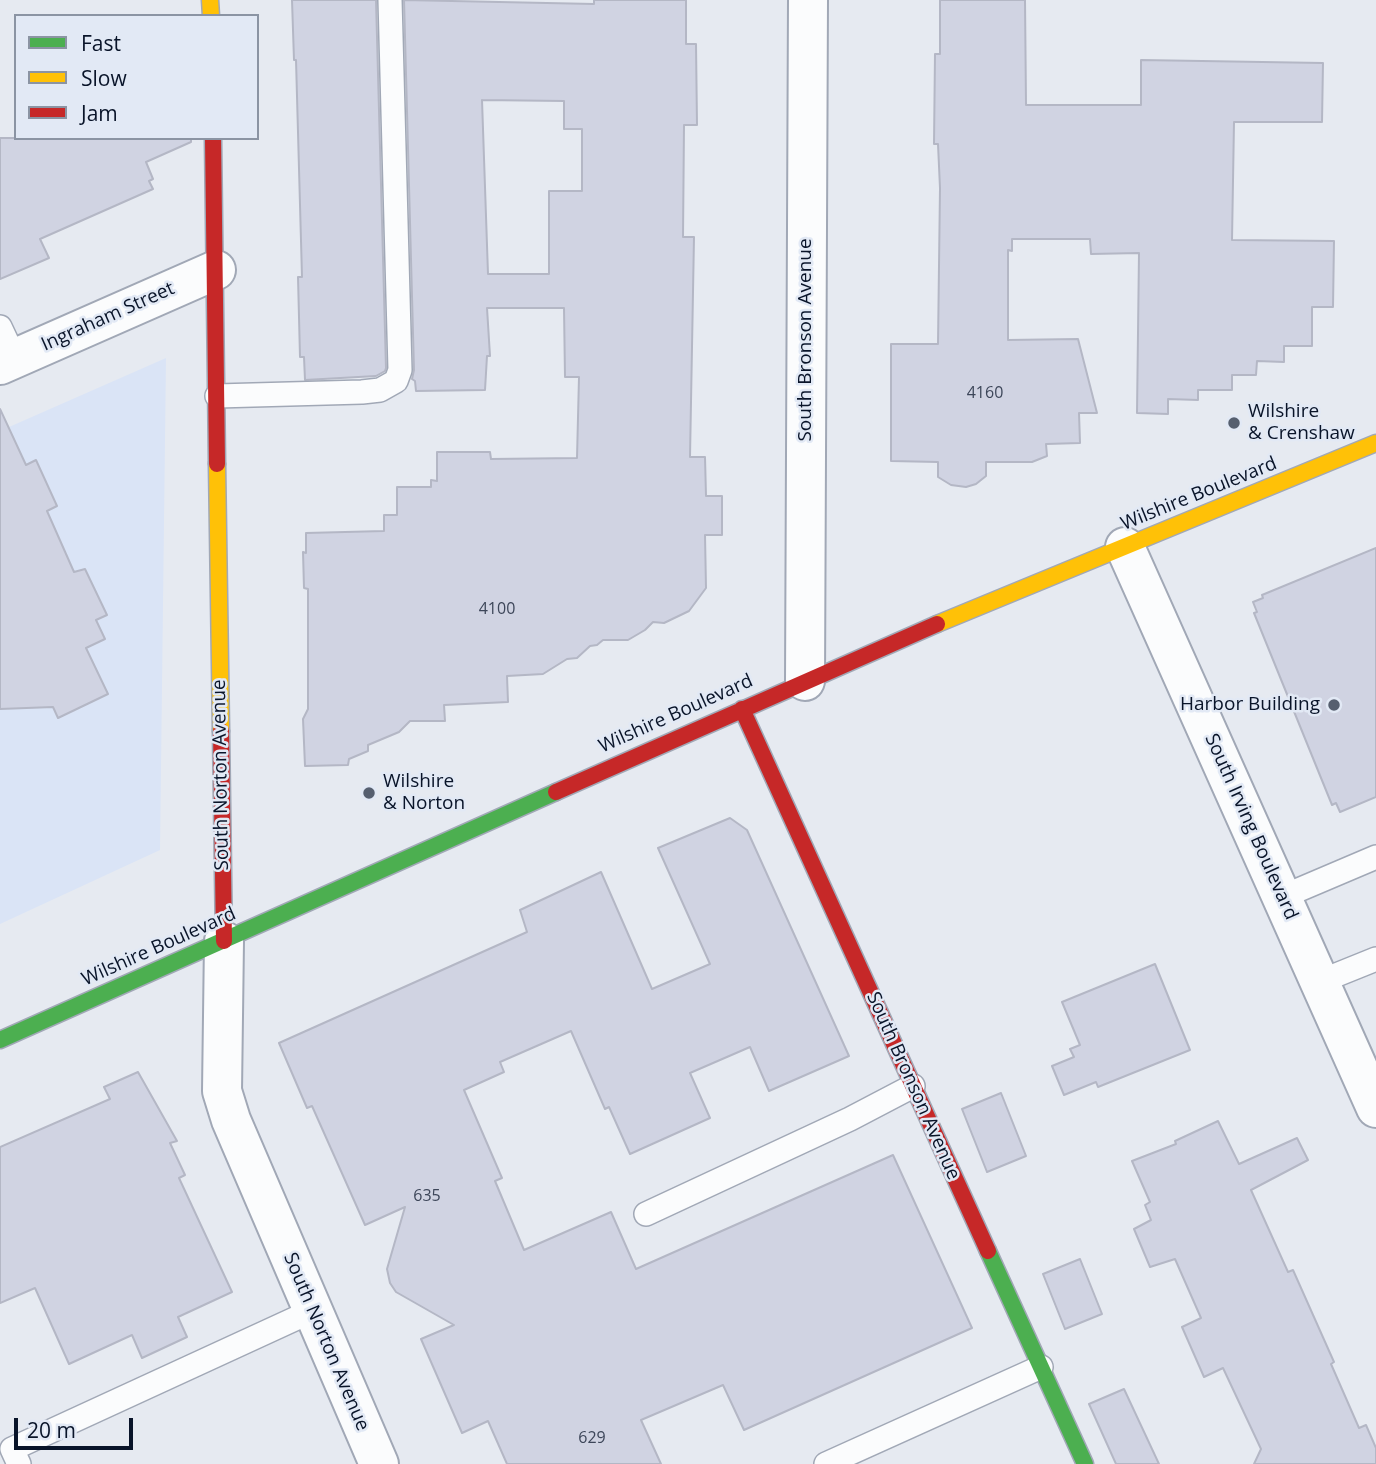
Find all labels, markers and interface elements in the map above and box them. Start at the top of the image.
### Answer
legend [14,14,259,140]
text: Fast [81,29,121,57]
text: Slow [81,64,127,92]
text: Jam [81,99,118,127]
street label: South Bronson Avenue [795,238,817,442]
street label: Ingraham Street [38,277,178,357]
house number: 4160 [967,383,1003,403]
place label: Wilshire & Crenshaw [1248,401,1355,445]
marker: Wilshire & Crenshaw [1226,415,1242,431]
street label: Wilshire Boulevard [1118,452,1280,536]
house number: 4100 [479,599,515,619]
street label: Wilshire Boulevard [595,670,757,758]
street label: South Norton Avenue [208,679,234,871]
place label: Harbor Building [1180,694,1320,716]
marker: Harbor Building [1326,697,1342,713]
street label: South Irving Boulevard [1200,730,1302,924]
place label: Wilshire & Norton [383,771,465,815]
marker: Wilshire & Norton [361,785,377,801]
street label: Wilshire Boulevard [78,903,240,991]
street label: South Bronson Avenue [861,989,965,1183]
house number: 635 [413,1186,441,1206]
street label: South Norton Avenue [278,1249,374,1435]
scale bar [18,1404,136,1448]
text: 20 m [27,1416,76,1444]
house number: 629 [578,1428,606,1448]

